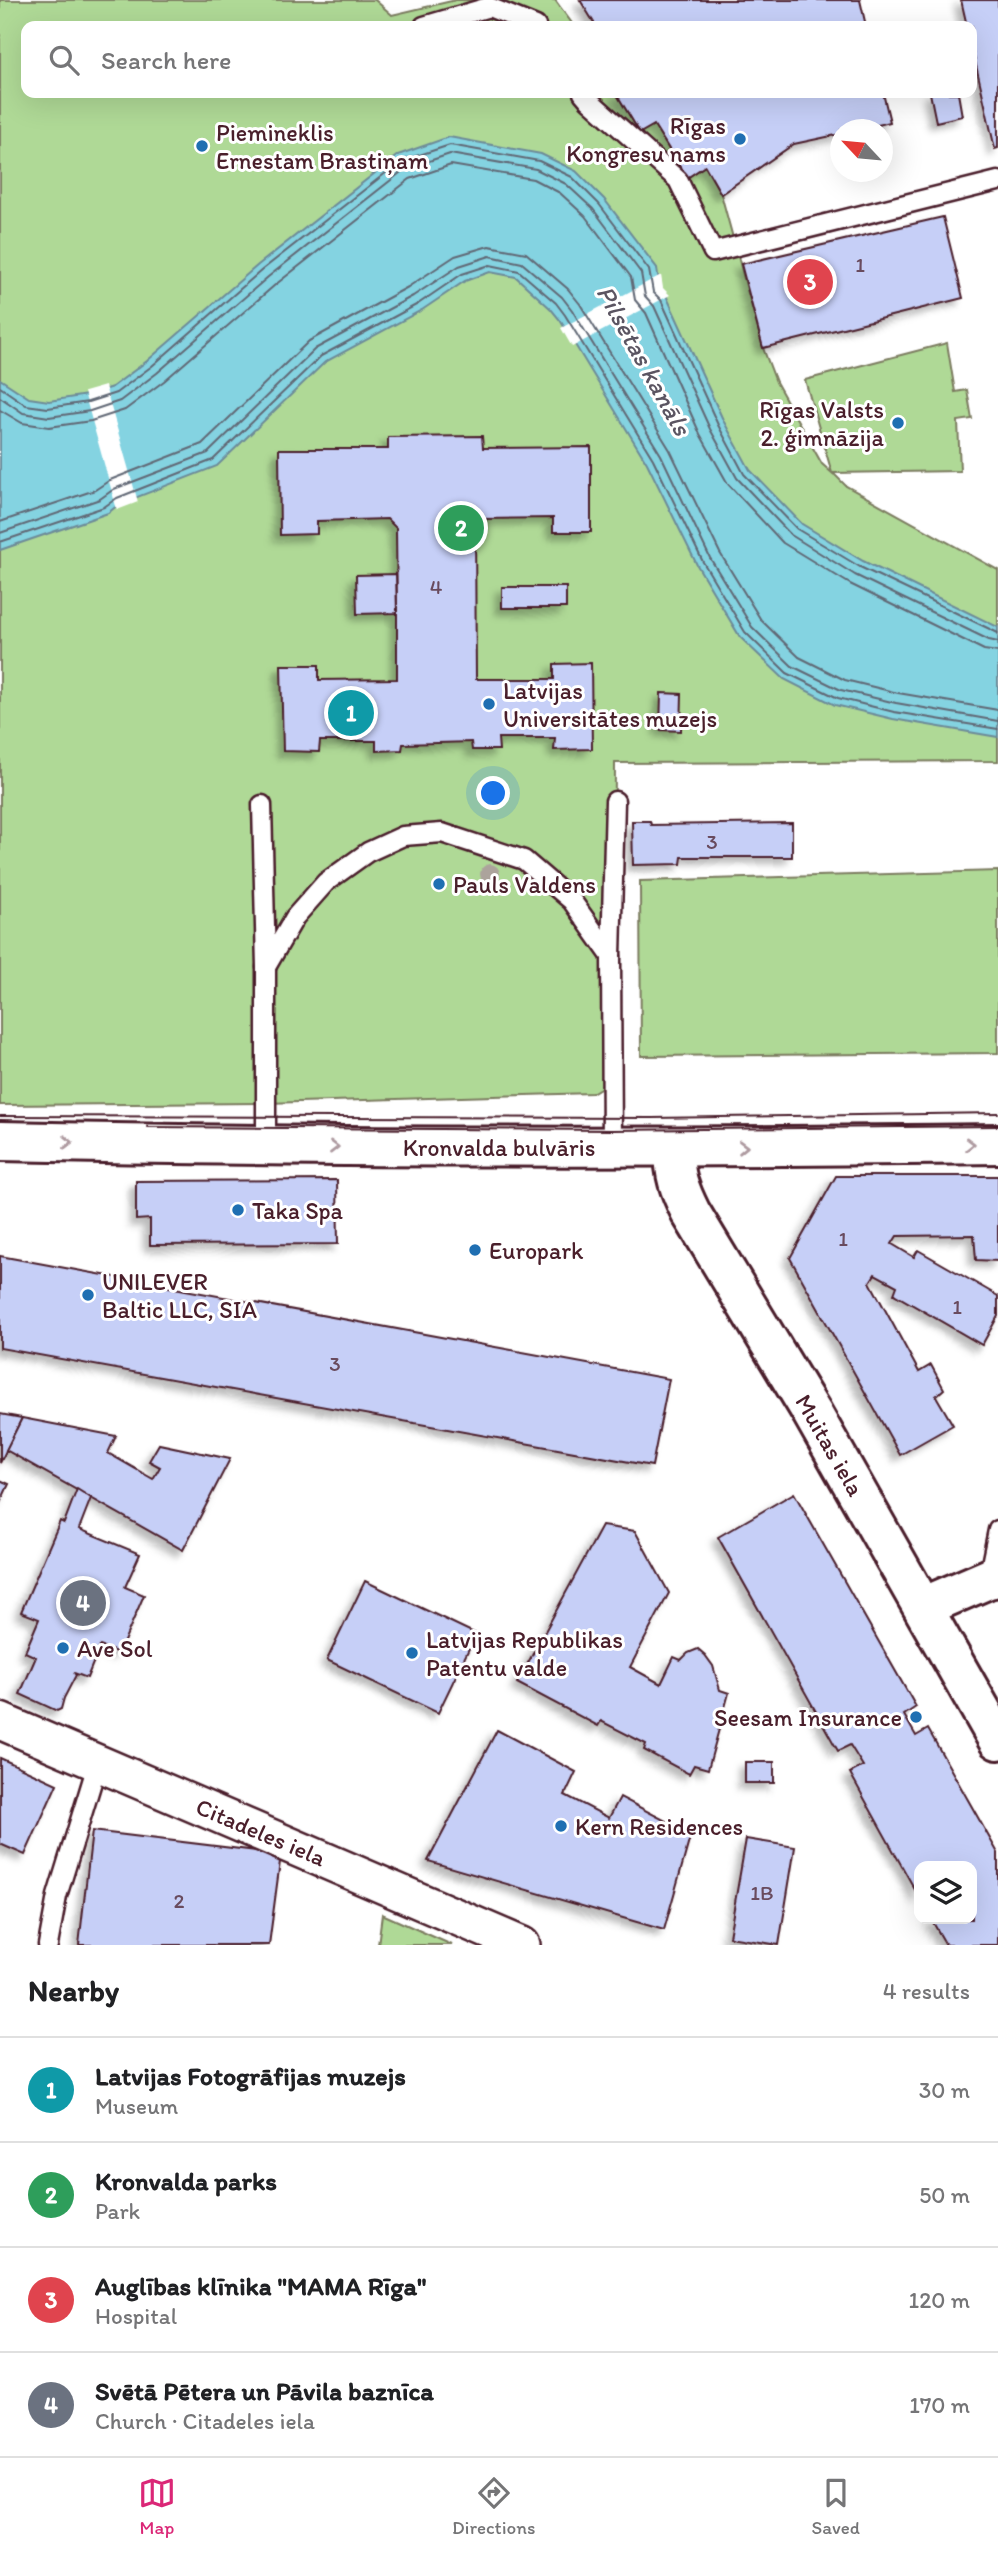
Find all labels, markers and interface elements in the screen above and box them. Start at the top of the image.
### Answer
search box [21,21,977,98]
icon: search [45,41,83,79]
text: Search here [101,44,231,76]
place label: Rīgas Kongresu nams [566,111,726,168]
place label: Piemineklis Ernestam Brastiņam [216,118,428,175]
north arrow [830,119,893,182]
marker: Rīgas Kongresu nams [732,131,748,147]
marker: Piemineklis Ernestam Brastiņam [194,138,210,154]
house number: 1 [855,252,865,277]
pin: 3 [787,256,833,308]
water label: Pilsētas kanāls [590,279,699,442]
place label: Rīgas Valsts 2. ģimnāzija [759,395,885,452]
marker: Rīgas Valsts 2. ģimnāzija [890,415,906,431]
pin: 2 [438,502,484,554]
house number: 4 [430,574,443,599]
place label: Latvijas Universitātes muzejs [503,676,717,733]
pin: 1 [328,687,374,739]
marker: Latvijas Universitātes muzejs [481,696,497,712]
your location [476,776,510,810]
house number: 3 [706,829,718,854]
place label: Pauls Valdens [453,870,596,899]
marker: Pauls Valdens [431,876,447,892]
street label: Kronvalda bulvāris [403,1133,595,1162]
one-way arrow [63,1134,74,1150]
one-way arrow [965,1136,976,1152]
one-way arrow [330,1139,340,1155]
one-way arrow [738,1139,748,1155]
place label: Taka Spa [252,1196,344,1225]
marker: Taka Spa [230,1202,246,1218]
house number: 1 [838,1226,848,1251]
place label: Europark [489,1236,584,1265]
marker: Europark [467,1242,483,1258]
place label: UNILEVER Baltic LLC, SIA [102,1267,257,1324]
marker: UNILEVER Baltic LLC, SIA [80,1287,96,1303]
house number: 1 [952,1294,962,1319]
house number: 3 [329,1351,341,1376]
street label: Muitas iela [789,1389,871,1501]
pin: 4 [60,1577,106,1629]
place label: Latvijas Republikas Patentu valde [426,1625,623,1682]
place label: Ave Sol [77,1634,153,1663]
marker: Ave Sol [55,1640,71,1656]
marker: Latvijas Republikas Patentu valde [404,1645,420,1661]
place label: Seesam Insurance [714,1703,902,1732]
marker: Seesam Insurance [908,1709,924,1725]
street label: Citadeles iela [192,1792,331,1873]
place label: Kern Residences [575,1812,743,1841]
marker: Kern Residences [553,1818,569,1834]
map controls [914,1861,977,1924]
button: layers [914,1861,977,1924]
house number: 1B [750,1880,774,1905]
house number: 2 [173,1888,185,1913]
text: Nearby [28,1972,119,2009]
text: 4 results [883,1977,970,2005]
text: Latvijas Fotogrāfijas muzejs [95,2060,406,2092]
text: 1 [46,2076,56,2104]
text: 30 m [919,2076,970,2104]
text: Museum [95,2092,178,2120]
text: Kronvalda parks [95,2165,277,2197]
text: 2 [45,2181,57,2209]
text: 50 m [919,2181,970,2209]
text: Park [95,2197,140,2225]
text: Auglības klīnika "MAMA Rīga" [95,2270,427,2302]
text: 3 [45,2286,57,2314]
text: 120 m [909,2286,970,2314]
text: Hospital [95,2302,177,2330]
text: Svētā Pētera un Pāvila baznīca [95,2375,434,2407]
text: 4 [44,2391,58,2419]
text: 170 m [909,2391,970,2419]
text: Church · Citadeles iela [95,2407,315,2435]
tab: Map [138,2474,176,2539]
tab: Directions [452,2474,536,2539]
tab: Saved [812,2474,860,2539]

